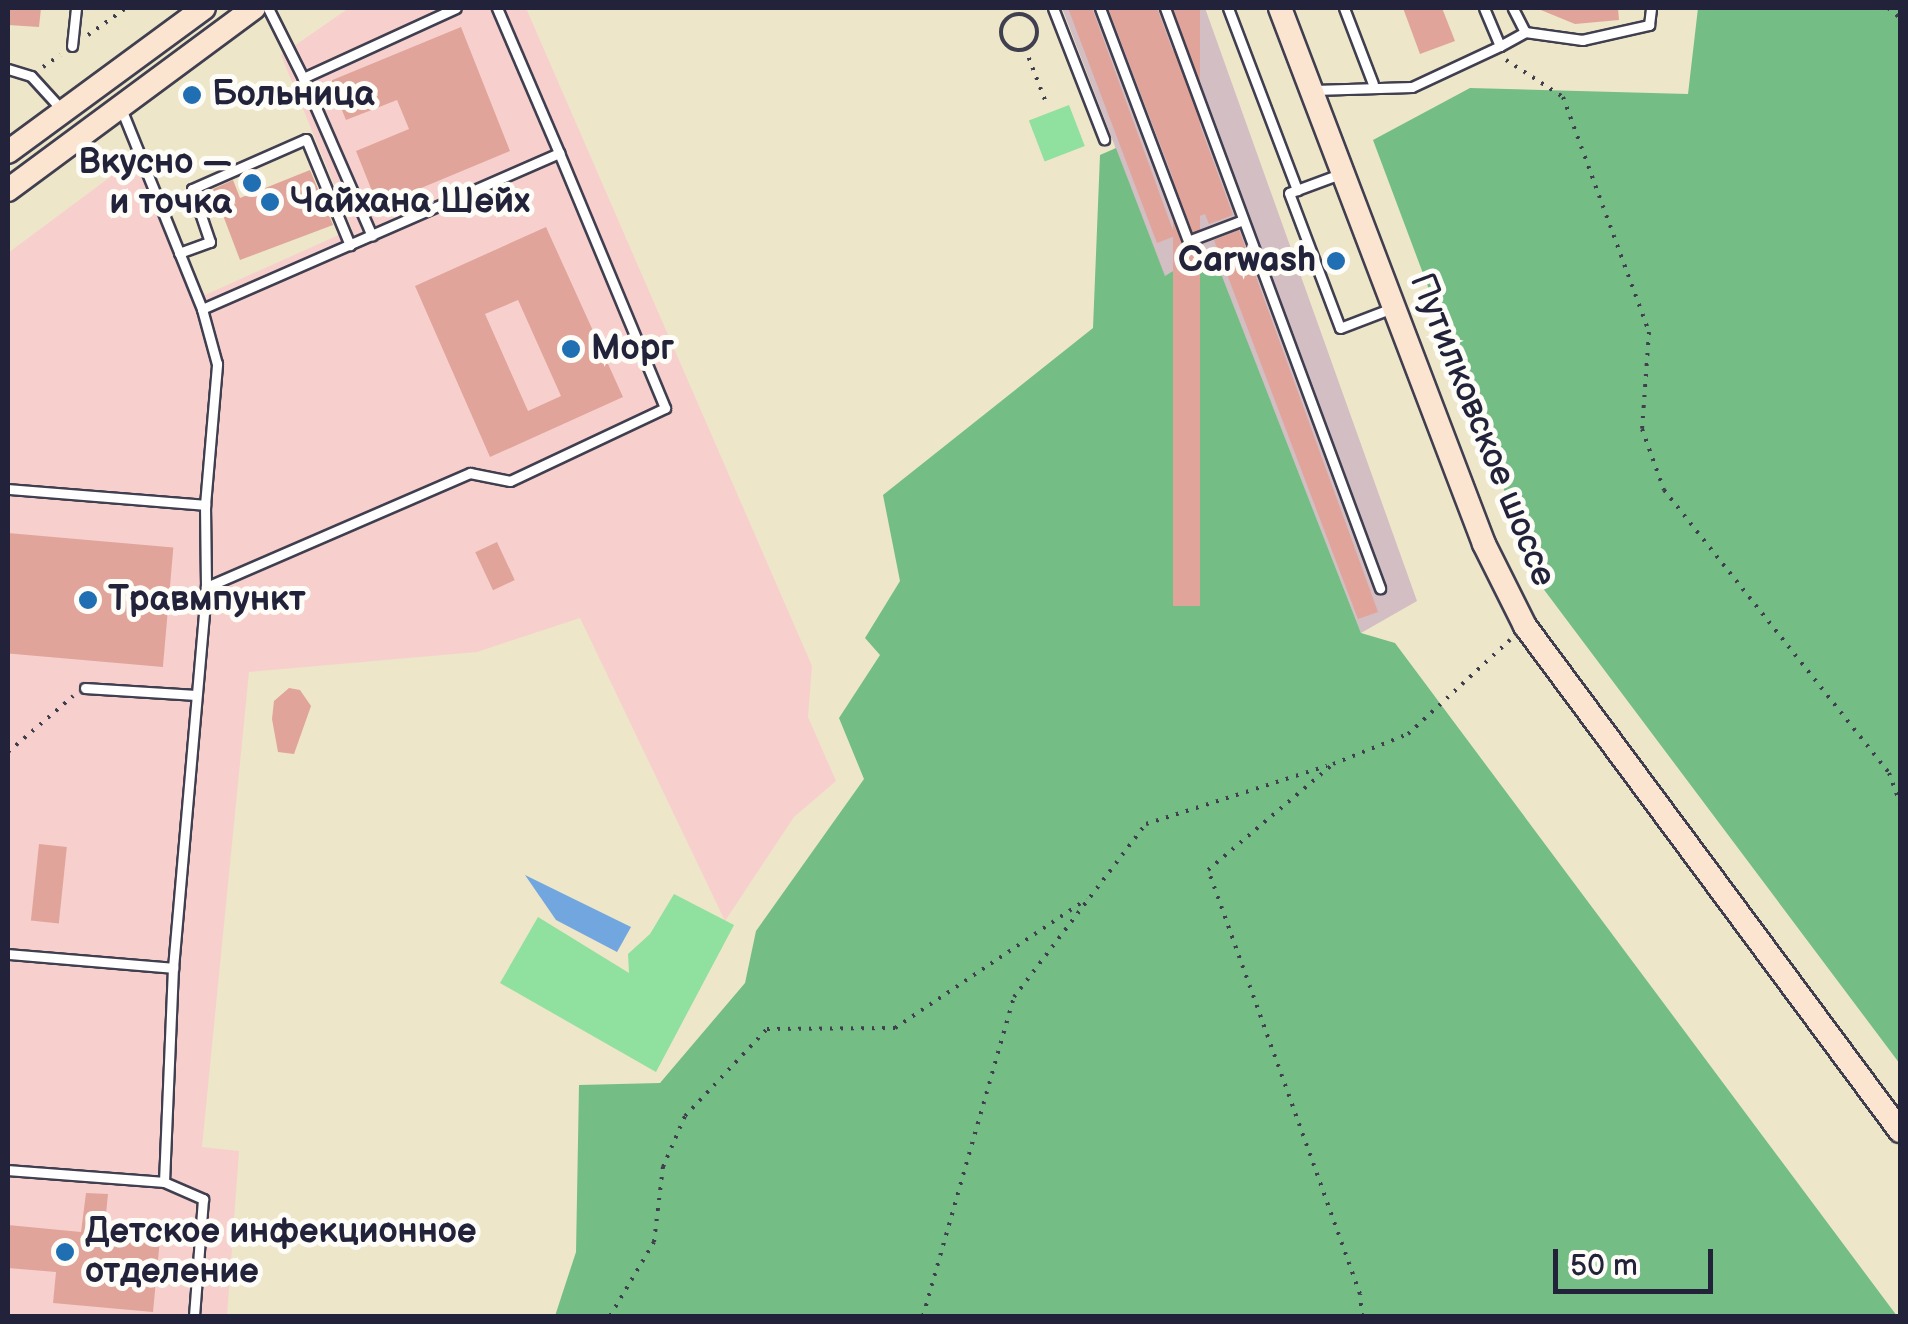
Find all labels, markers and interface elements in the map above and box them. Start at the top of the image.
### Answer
place label: Больница [212,74,375,116]
marker: Больница [181,84,203,106]
place label: Вкусно — и точка [78,142,232,224]
marker: Вкусно — и точка [241,172,263,194]
place label: Чайхана Шейх [290,181,530,223]
marker: Чайхана Шейх [259,191,281,213]
place label: Carwash [1178,240,1316,282]
marker: Carwash [1325,250,1347,272]
street label: Путилковское шоссе [1400,267,1564,593]
place label: Морг [591,328,674,370]
marker: Морг [560,338,582,360]
place label: Травмпункт [108,579,306,621]
marker: Травмпункт [77,589,99,611]
place label: Детское инфекционное отделение [85,1211,476,1293]
scale bar [1558,1229,1718,1291]
marker: Детское инфекционное отделение [54,1241,76,1263]
text: 50 m [1570,1248,1638,1284]

